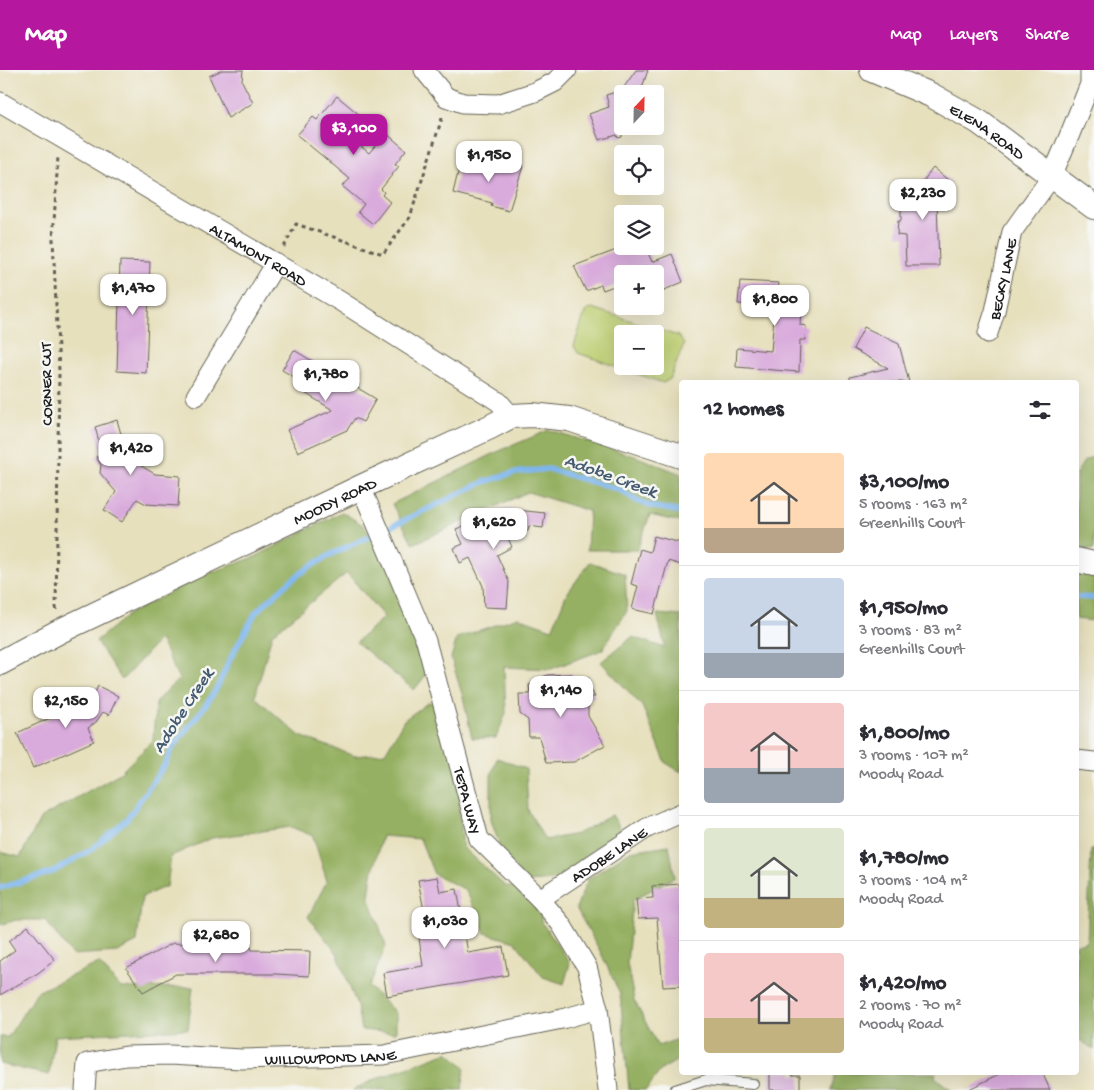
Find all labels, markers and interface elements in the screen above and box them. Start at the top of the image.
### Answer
text: Map [25,21,67,50]
text: Map [890,25,922,46]
text: Layers [950,25,997,46]
text: Share [1025,25,1069,46]
north arrow [614,85,664,135]
map controls [614,85,664,375]
street label: ELENA ROAD [945,101,1028,166]
pin: $3,100 [313,114,395,156]
text: $3,100 [331,120,377,139]
pin: $1,950 [448,140,530,183]
button: locate [614,145,664,195]
text: $1,950 [467,147,511,166]
pin: $2,230 [882,178,964,221]
text: $2,230 [900,185,946,204]
button: layers [614,205,664,255]
street label: ALTAMONT ROAD [205,221,310,293]
street label: BECKY LANE [986,236,1024,324]
button: + [614,265,664,315]
pin: $1,470 [92,274,174,316]
text: $1,470 [111,280,155,299]
pin: $1,800 [734,284,816,327]
text: $1,800 [752,291,798,310]
button: − [614,325,664,375]
street label: CORNER CUT [38,341,59,426]
pin: $1,780 [285,360,367,402]
text: $1,780 [304,366,348,385]
icon: filters [1026,396,1054,424]
text: 12 homes [704,398,783,423]
pin: $1,420 [90,434,172,476]
text: $1,420 [109,440,153,459]
water label: Adobe Creek [561,451,661,504]
text: $3,100/mo [859,471,949,496]
icon: home [744,473,804,533]
street label: MOODY ROAD [291,475,381,531]
text: 5 rooms · 163 m² [859,496,968,515]
pin: $1,620 [453,508,535,550]
text: $1,620 [472,514,516,533]
text: Greenhills Court [859,515,964,534]
text: $1,950/mo [859,597,948,622]
icon: home [744,598,804,658]
text: 3 rooms · 83 m² [859,622,962,641]
text: Greenhills Court [859,641,964,660]
water label: Adobe Creek [149,664,220,757]
pin: $1,140 [520,676,602,718]
text: $1,140 [540,682,582,701]
pin: $2,150 [25,686,107,729]
text: $2,150 [44,693,88,712]
text: $1,800/mo [859,722,950,747]
icon: home [744,723,804,783]
text: 3 rooms · 107 m² [859,747,969,766]
street label: TEPA WAY [447,765,483,837]
text: Moody Road [859,766,943,785]
street label: ADOBE LANE [569,824,653,889]
text: $1,780/mo [859,847,949,872]
icon: home [744,848,804,908]
text: 3 rooms · 104 m² [859,872,968,891]
text: Moody Road [859,891,943,910]
pin: $1,030 [404,906,486,949]
text: $1,030 [422,913,468,932]
pin: $2,680 [175,920,257,963]
text: $2,680 [193,927,239,946]
text: $1,420/mo [859,972,947,997]
icon: home [744,973,804,1033]
text: 2 rooms · 70 m² [859,997,962,1016]
text: Moody Road [859,1016,943,1035]
street label: WILLOWPOND LANE [264,1047,399,1071]

